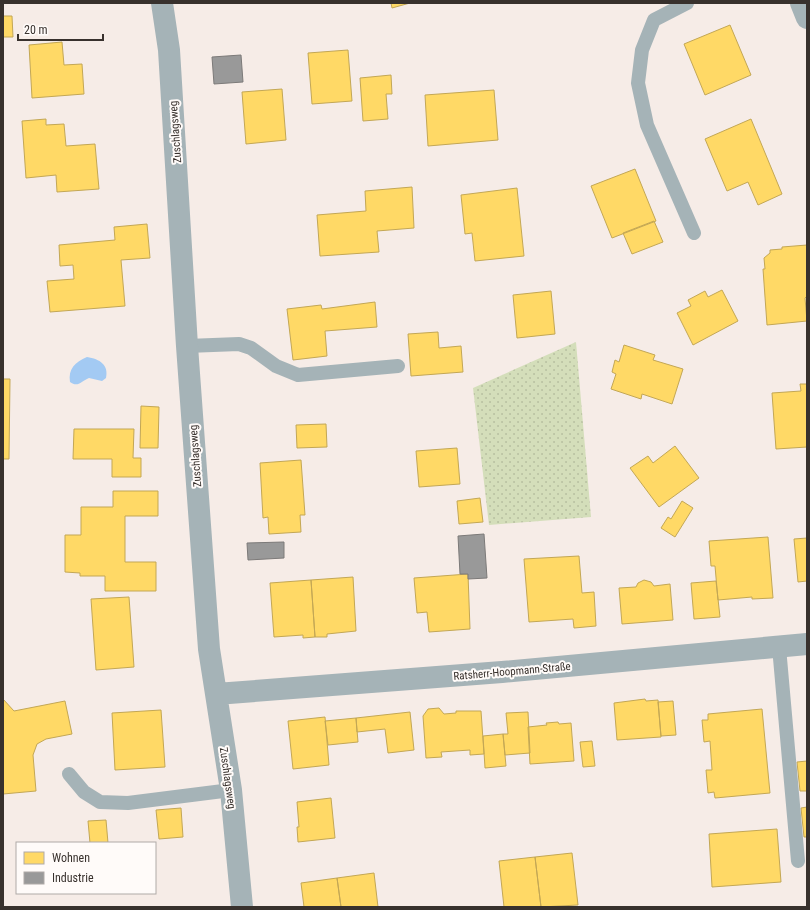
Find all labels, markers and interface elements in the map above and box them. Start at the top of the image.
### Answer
scale bar [18,16,103,42]
text: 20 m [24,23,48,37]
street label: Zuschlagsweg [167,100,184,164]
street label: Zuschlagsweg [187,424,204,488]
street label: Ratsherr-Hoopmann-Straße [453,660,571,683]
street label: Zuschlagsweg [217,746,238,810]
legend [16,842,156,894]
text: Wohnen [52,851,90,865]
text: Industrie [52,871,94,885]

